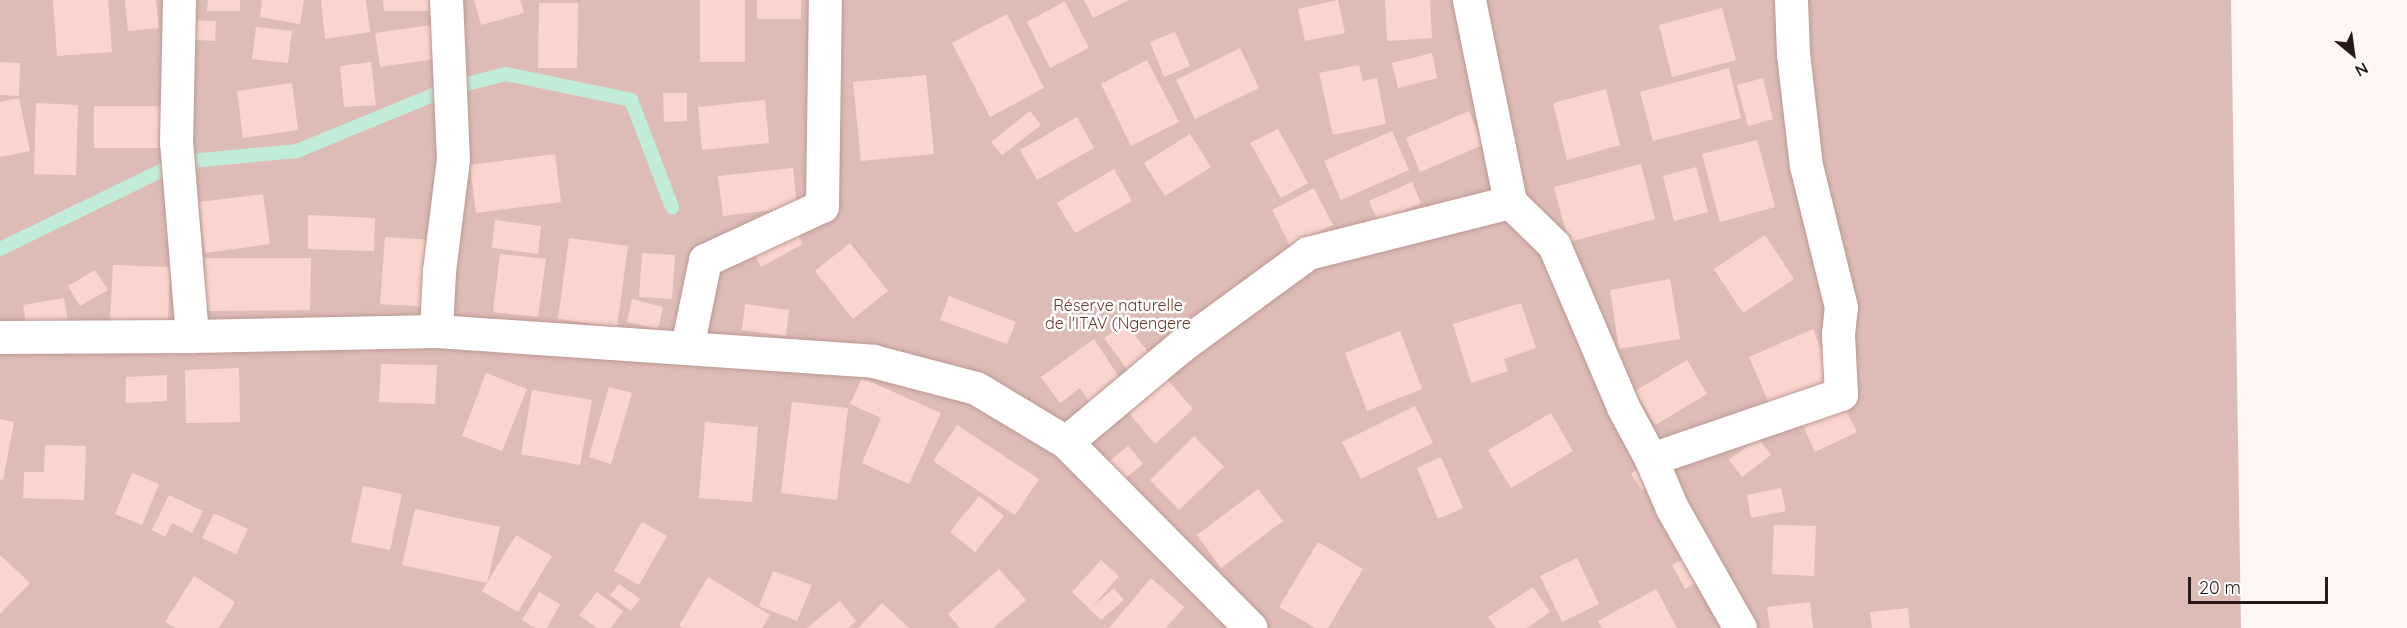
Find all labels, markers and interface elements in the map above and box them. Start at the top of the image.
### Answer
north arrow [2323,24,2383,84]
text: N [2352,58,2372,81]
park label: Réserve naturelle de l'ITAV (Ngengere [1045,295,1191,333]
scale bar [2191,565,2330,603]
text: 20 m [2199,576,2241,599]

